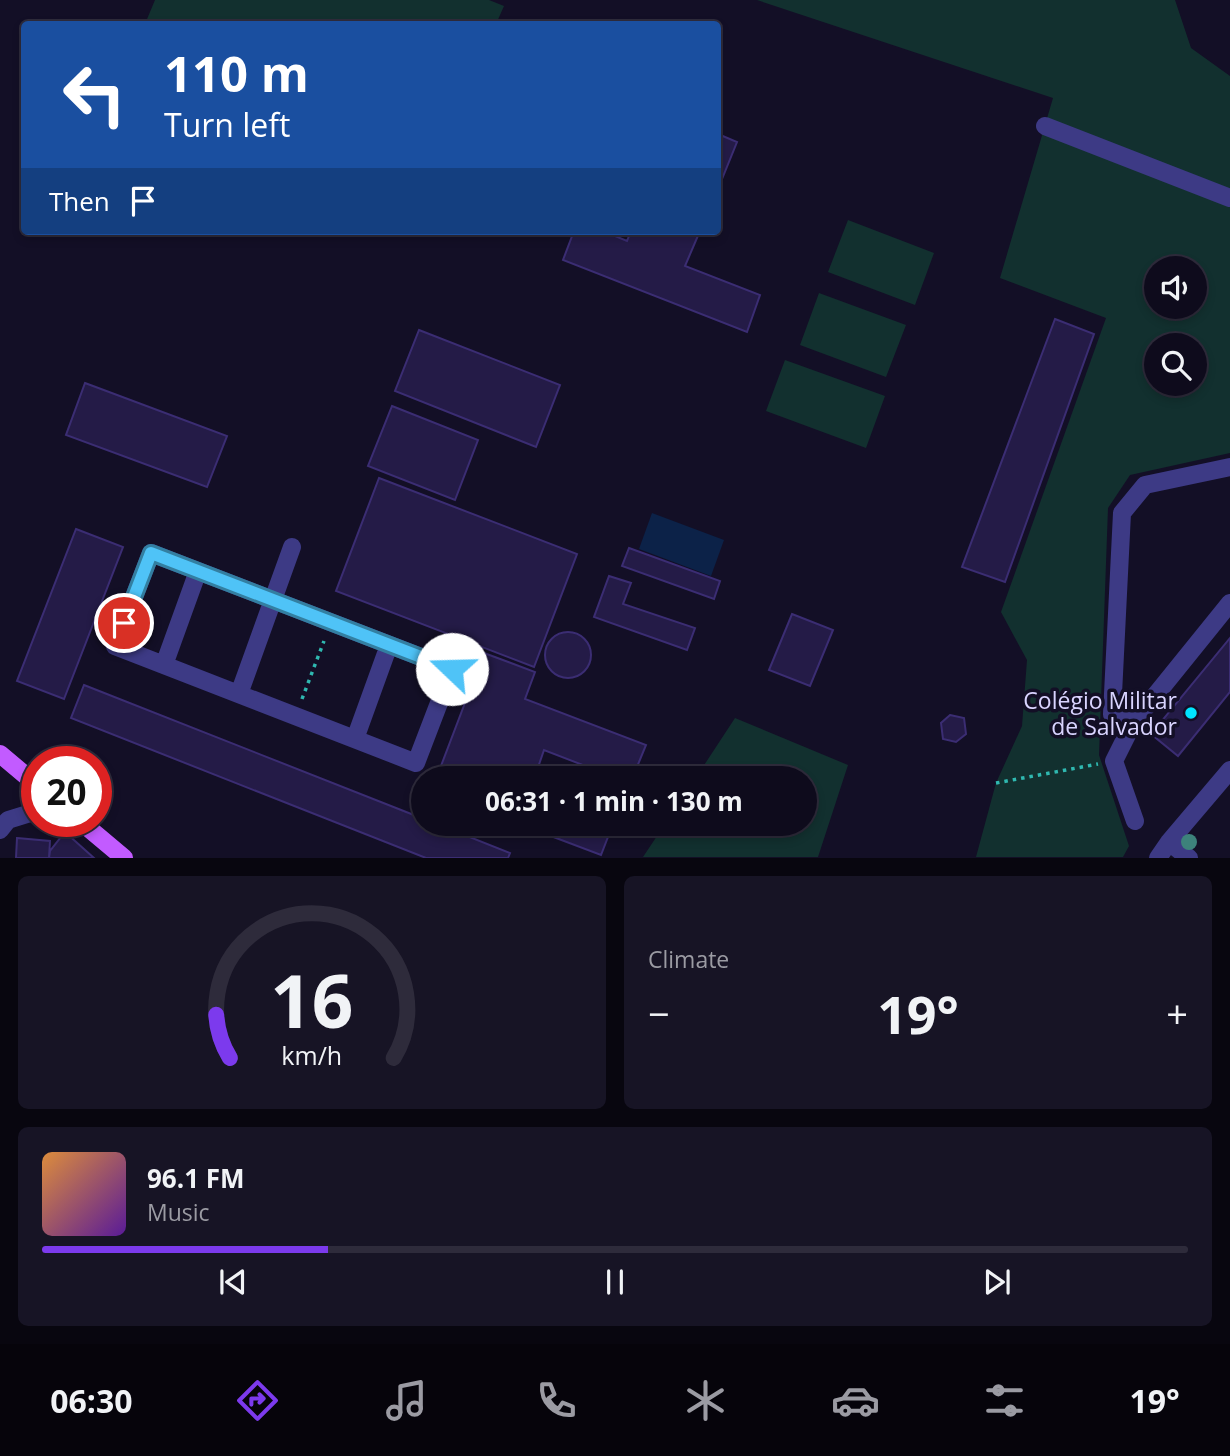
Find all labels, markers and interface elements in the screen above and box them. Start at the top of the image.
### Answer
text: 110 m [164,40,309,106]
icon: left [49,49,140,140]
text: Turn left [164,103,290,146]
icon: arrive [124,182,162,220]
text: Then [49,183,110,219]
map controls [1144,256,1207,396]
button: sound [1144,256,1207,319]
button: search [1144,333,1207,396]
pin [94,593,154,653]
icon: arrive [105,604,143,642]
position arrow [415,632,489,706]
place label: Colégio Militar de Salvador [1023,684,1178,742]
marker: Colégio Militar de Salvador [1183,705,1199,721]
speed limit sign: 20 [21,746,112,837]
text: 06:31 · 1 min · 130 m [485,783,743,819]
text: Climate [648,943,729,975]
text: 16 [270,951,354,1050]
text: 19° [877,978,959,1049]
text: − [648,987,670,1039]
text: + [1166,987,1188,1039]
text: km/h [282,1038,342,1072]
text: 96.1 FM [147,1160,245,1196]
text: Music [147,1196,210,1228]
icon: previous [214,1263,252,1301]
icon: pause [596,1263,634,1301]
icon: next [978,1263,1016,1301]
icon: directions [233,1376,282,1425]
icon: music [382,1376,431,1425]
icon: phone [532,1376,581,1425]
icon: climate [681,1376,730,1425]
icon: car [831,1376,880,1425]
icon: filters [980,1376,1029,1425]
text: 06:30 [50,1379,133,1422]
text: 19° [1129,1379,1180,1422]

